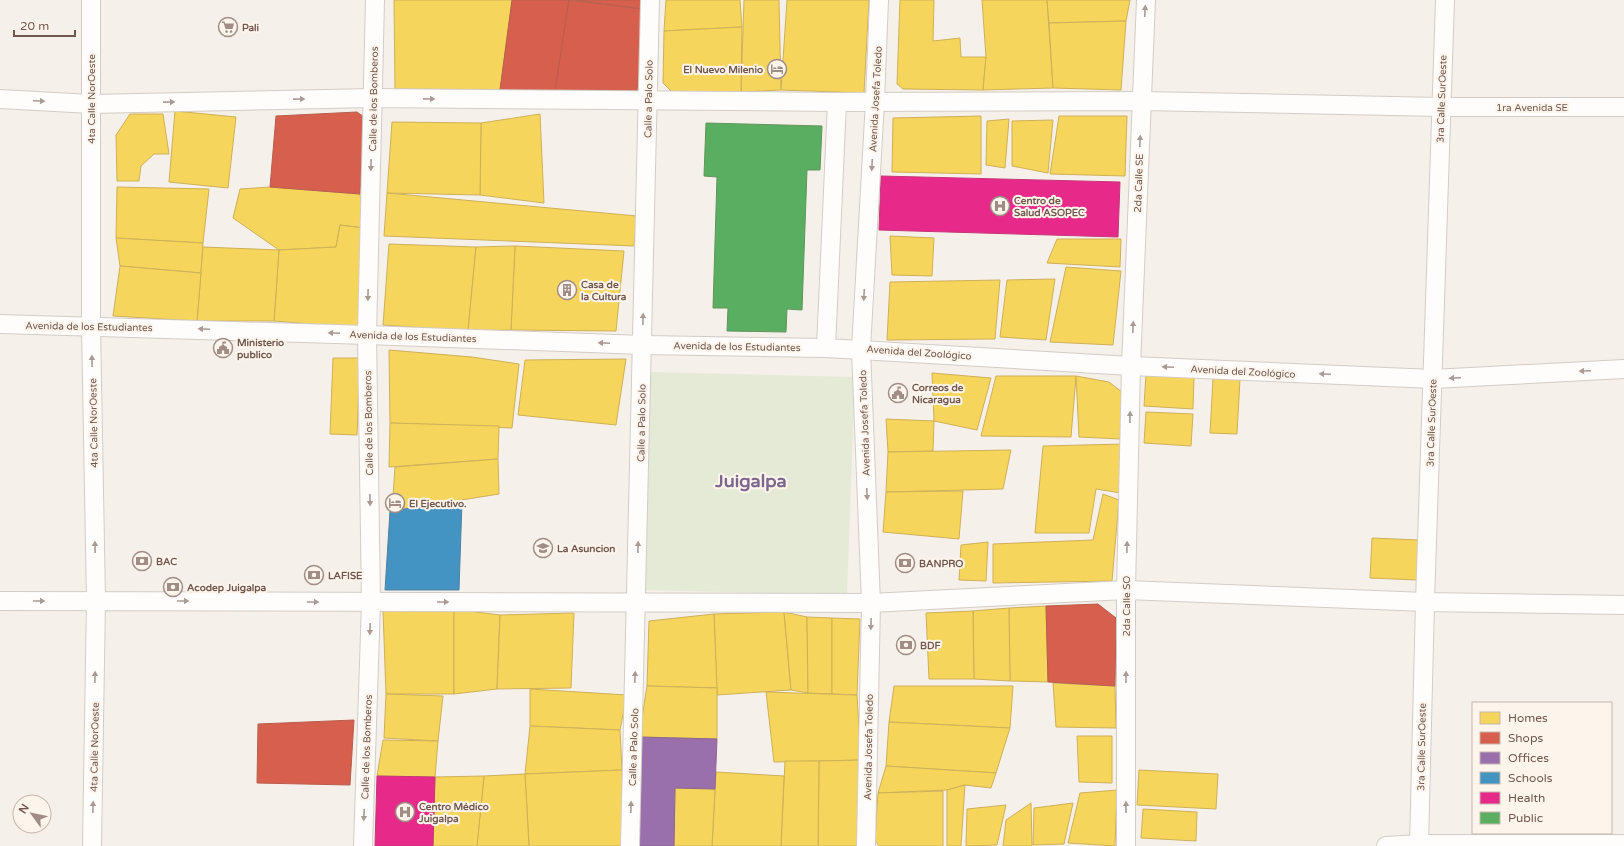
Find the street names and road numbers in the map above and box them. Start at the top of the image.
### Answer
street label: Calle de los Bomberos [367,46,381,152]
street label: Avenida Josefa Toledo [867,46,885,152]
street label: 4ta Calle NorOeste [86,54,98,144]
street label: 3ra Calle SurOeste [1434,55,1450,143]
street label: Calle a Palo Solo [642,60,656,138]
street label: 1ra Avenida SE [1496,102,1568,114]
street label: 2da Calle SE [1132,153,1146,213]
street label: Avenida de los Estudiantes [25,320,153,334]
street label: Avenida de los Estudiantes [349,329,477,345]
street label: Avenida de los Estudiantes [673,340,801,354]
street label: Avenida del Zoológico [866,343,972,363]
street label: Avenida del Zoológico [1190,363,1296,381]
street label: Calle de los Bomberos [362,370,376,476]
street label: Avenida Josefa Toledo [857,370,873,476]
street label: 4ta Calle NorOeste [87,378,101,468]
street label: 3ra Calle SurOeste [1424,379,1440,467]
street label: Calle a Palo Solo [635,384,649,462]
street label: 2da Calle SO [1121,576,1133,636]
street label: Calle de los Bomberos [359,694,375,800]
street label: Avenida Josefa Toledo [862,694,876,800]
street label: 4ta Calle NorOeste [88,702,102,792]
street label: 3ra Calle SurOeste [1415,703,1429,791]
street label: Calle a Palo Solo [627,708,641,786]

